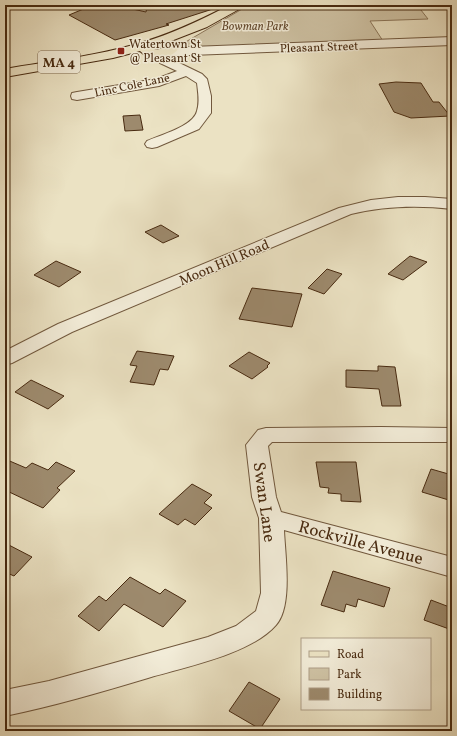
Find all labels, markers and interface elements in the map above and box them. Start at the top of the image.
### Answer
park label: Bowman Park [222,19,289,35]
place label: Watertown St @ Pleasant St [129,37,201,67]
street label: Pleasant Street [279,39,359,57]
marker: Watertown St @ Pleasant St [116,46,126,56]
road number: MA 4 [38,51,80,73]
street label: Linc Cole Lane [93,70,172,102]
street label: Moon Hill Road [177,236,273,291]
street label: Swan Lane [247,461,281,544]
street label: Rockville Avenue [296,516,425,571]
legend [301,638,431,710]
text: Road [337,647,364,663]
text: Park [337,667,362,683]
text: Building [337,687,382,703]

